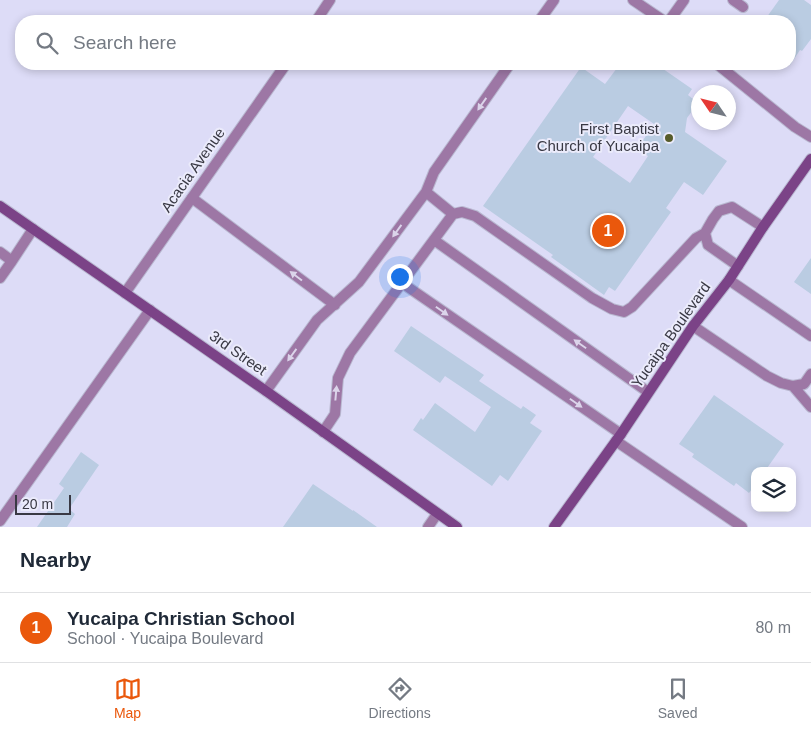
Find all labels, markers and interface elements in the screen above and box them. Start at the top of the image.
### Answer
search box [15,15,796,70]
icon: search [33,29,61,57]
text: Search here [73,32,177,53]
north arrow [691,85,736,130]
one-way arrow [477,97,487,111]
place label: First Baptist Church of Yucaipa [537,120,660,154]
street label: Acacia Avenue [157,124,228,215]
marker: First Baptist Church of Yucaipa [663,132,675,144]
pin: 1 [592,212,624,250]
one-way arrow [392,224,402,238]
your location [387,264,413,290]
one-way arrow [290,270,303,281]
street label: Yucaipa Boulevard [628,279,713,391]
one-way arrow [436,306,449,316]
street label: 3rd Street [206,327,271,379]
one-way arrow [573,339,587,349]
one-way arrow [287,348,297,361]
one-way arrow [333,385,341,401]
one-way arrow [569,398,583,408]
map controls [751,467,796,512]
button: layers [751,467,796,512]
scale bar [15,492,71,515]
text: 20 m [22,496,53,512]
text: Nearby [20,548,91,571]
text: Yucaipa Christian School [67,608,295,629]
text: 1 [32,619,40,636]
text: 80 m [755,619,791,636]
text: School · Yucaipa Boulevard [67,630,263,647]
tab: Map [114,675,142,721]
tab: Directions [369,675,431,721]
tab: Saved [658,675,697,721]

